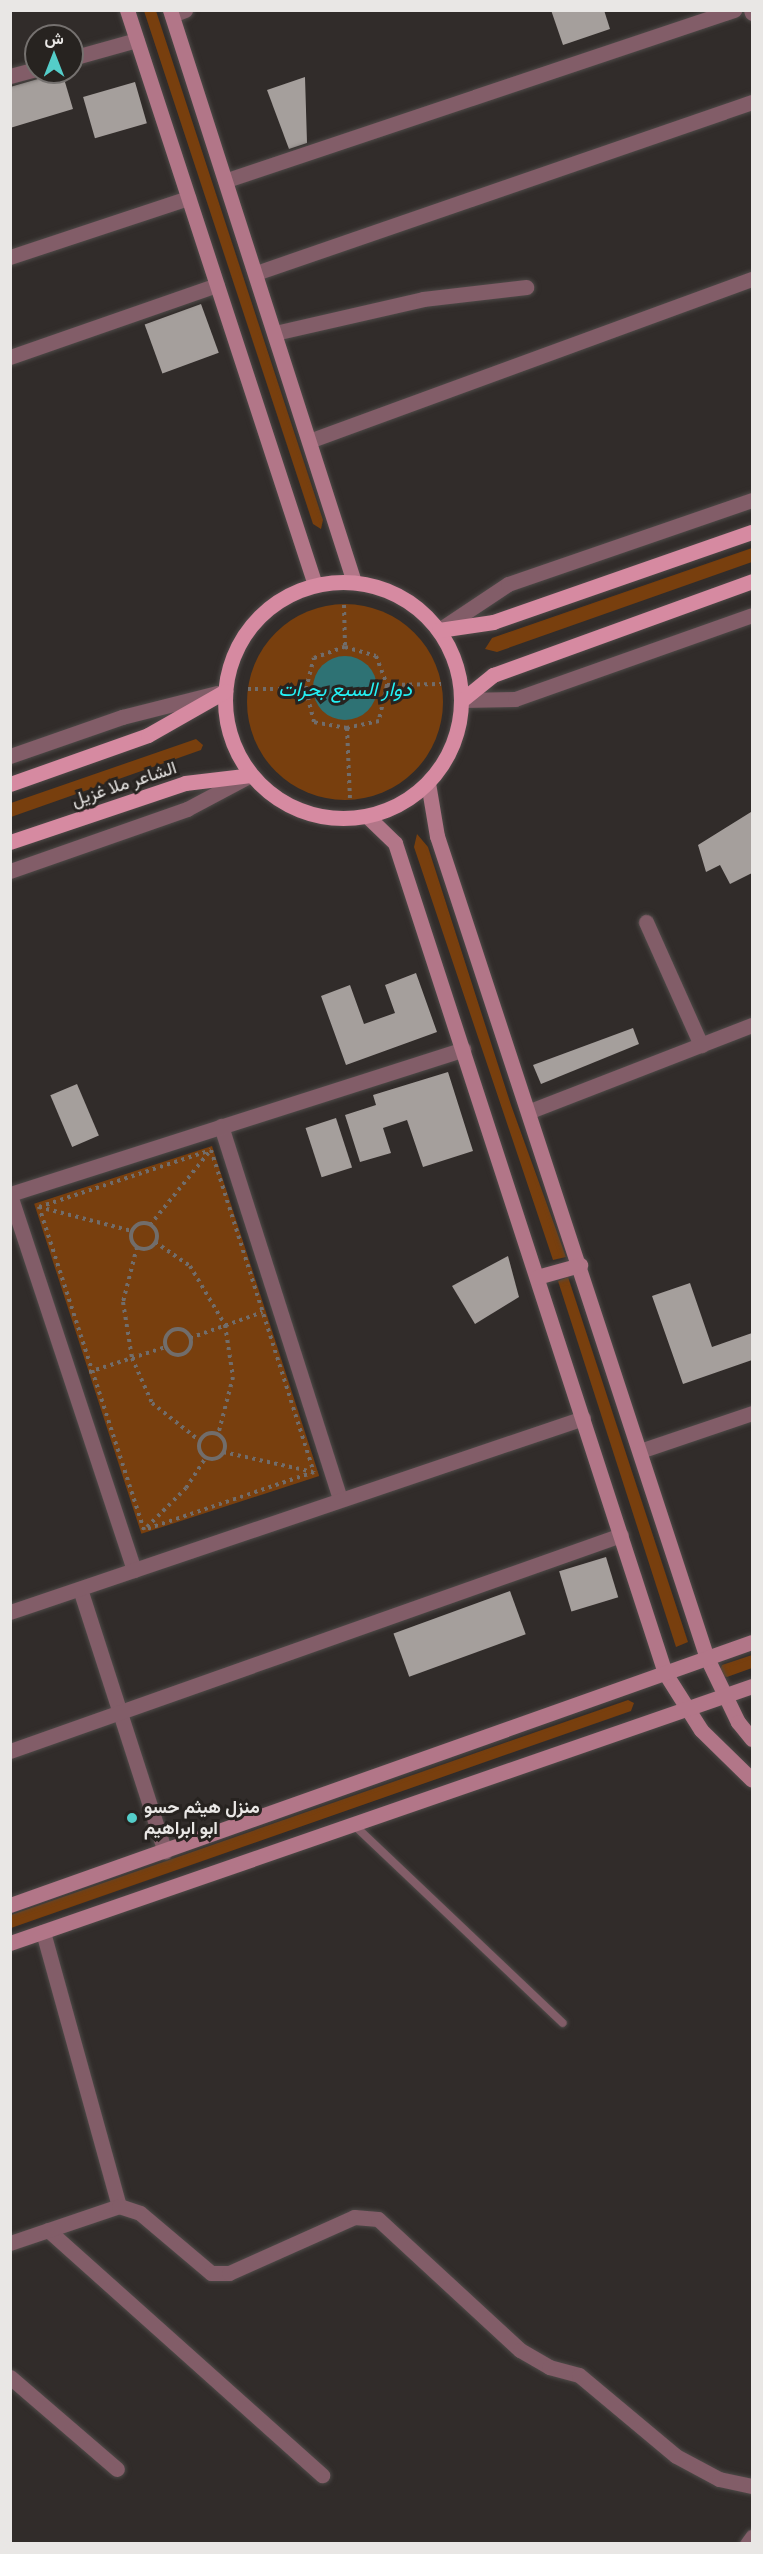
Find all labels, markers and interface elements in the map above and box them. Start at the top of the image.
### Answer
north arrow [24,24,84,84]
text: ش [44,28,64,48]
water label: دوار السبع بحرات [278,676,412,700]
street label: الشاعر ملا غزيل [69,757,179,811]
place label: منزل هيثم حسو ابو ابراهيم [144,1797,260,1840]
marker: منزل هيثم حسو ابو ابراهيم [125,1811,139,1825]

